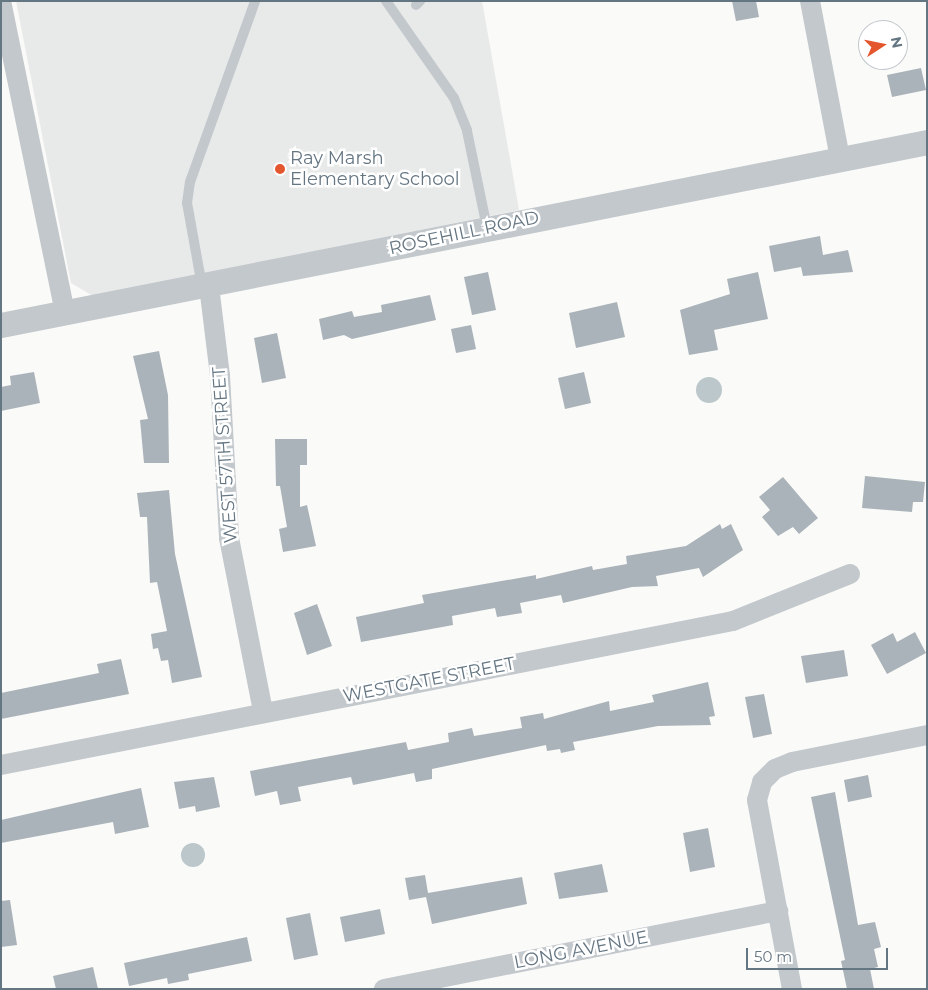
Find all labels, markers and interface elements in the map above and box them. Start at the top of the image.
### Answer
north arrow [858,20,908,70]
text: N [887,35,907,50]
place label: Ray Marsh Elementary School [290,148,460,190]
marker: Ray Marsh Elementary School [274,163,286,175]
street label: ROSEHILL ROAD [387,207,541,259]
street label: WEST 57TH STREET [208,366,242,544]
street label: WESTGATE STREET [341,653,517,707]
street label: LONG AVENUE [512,926,650,974]
scale bar [748,938,890,970]
text: 50 m [754,947,792,966]

